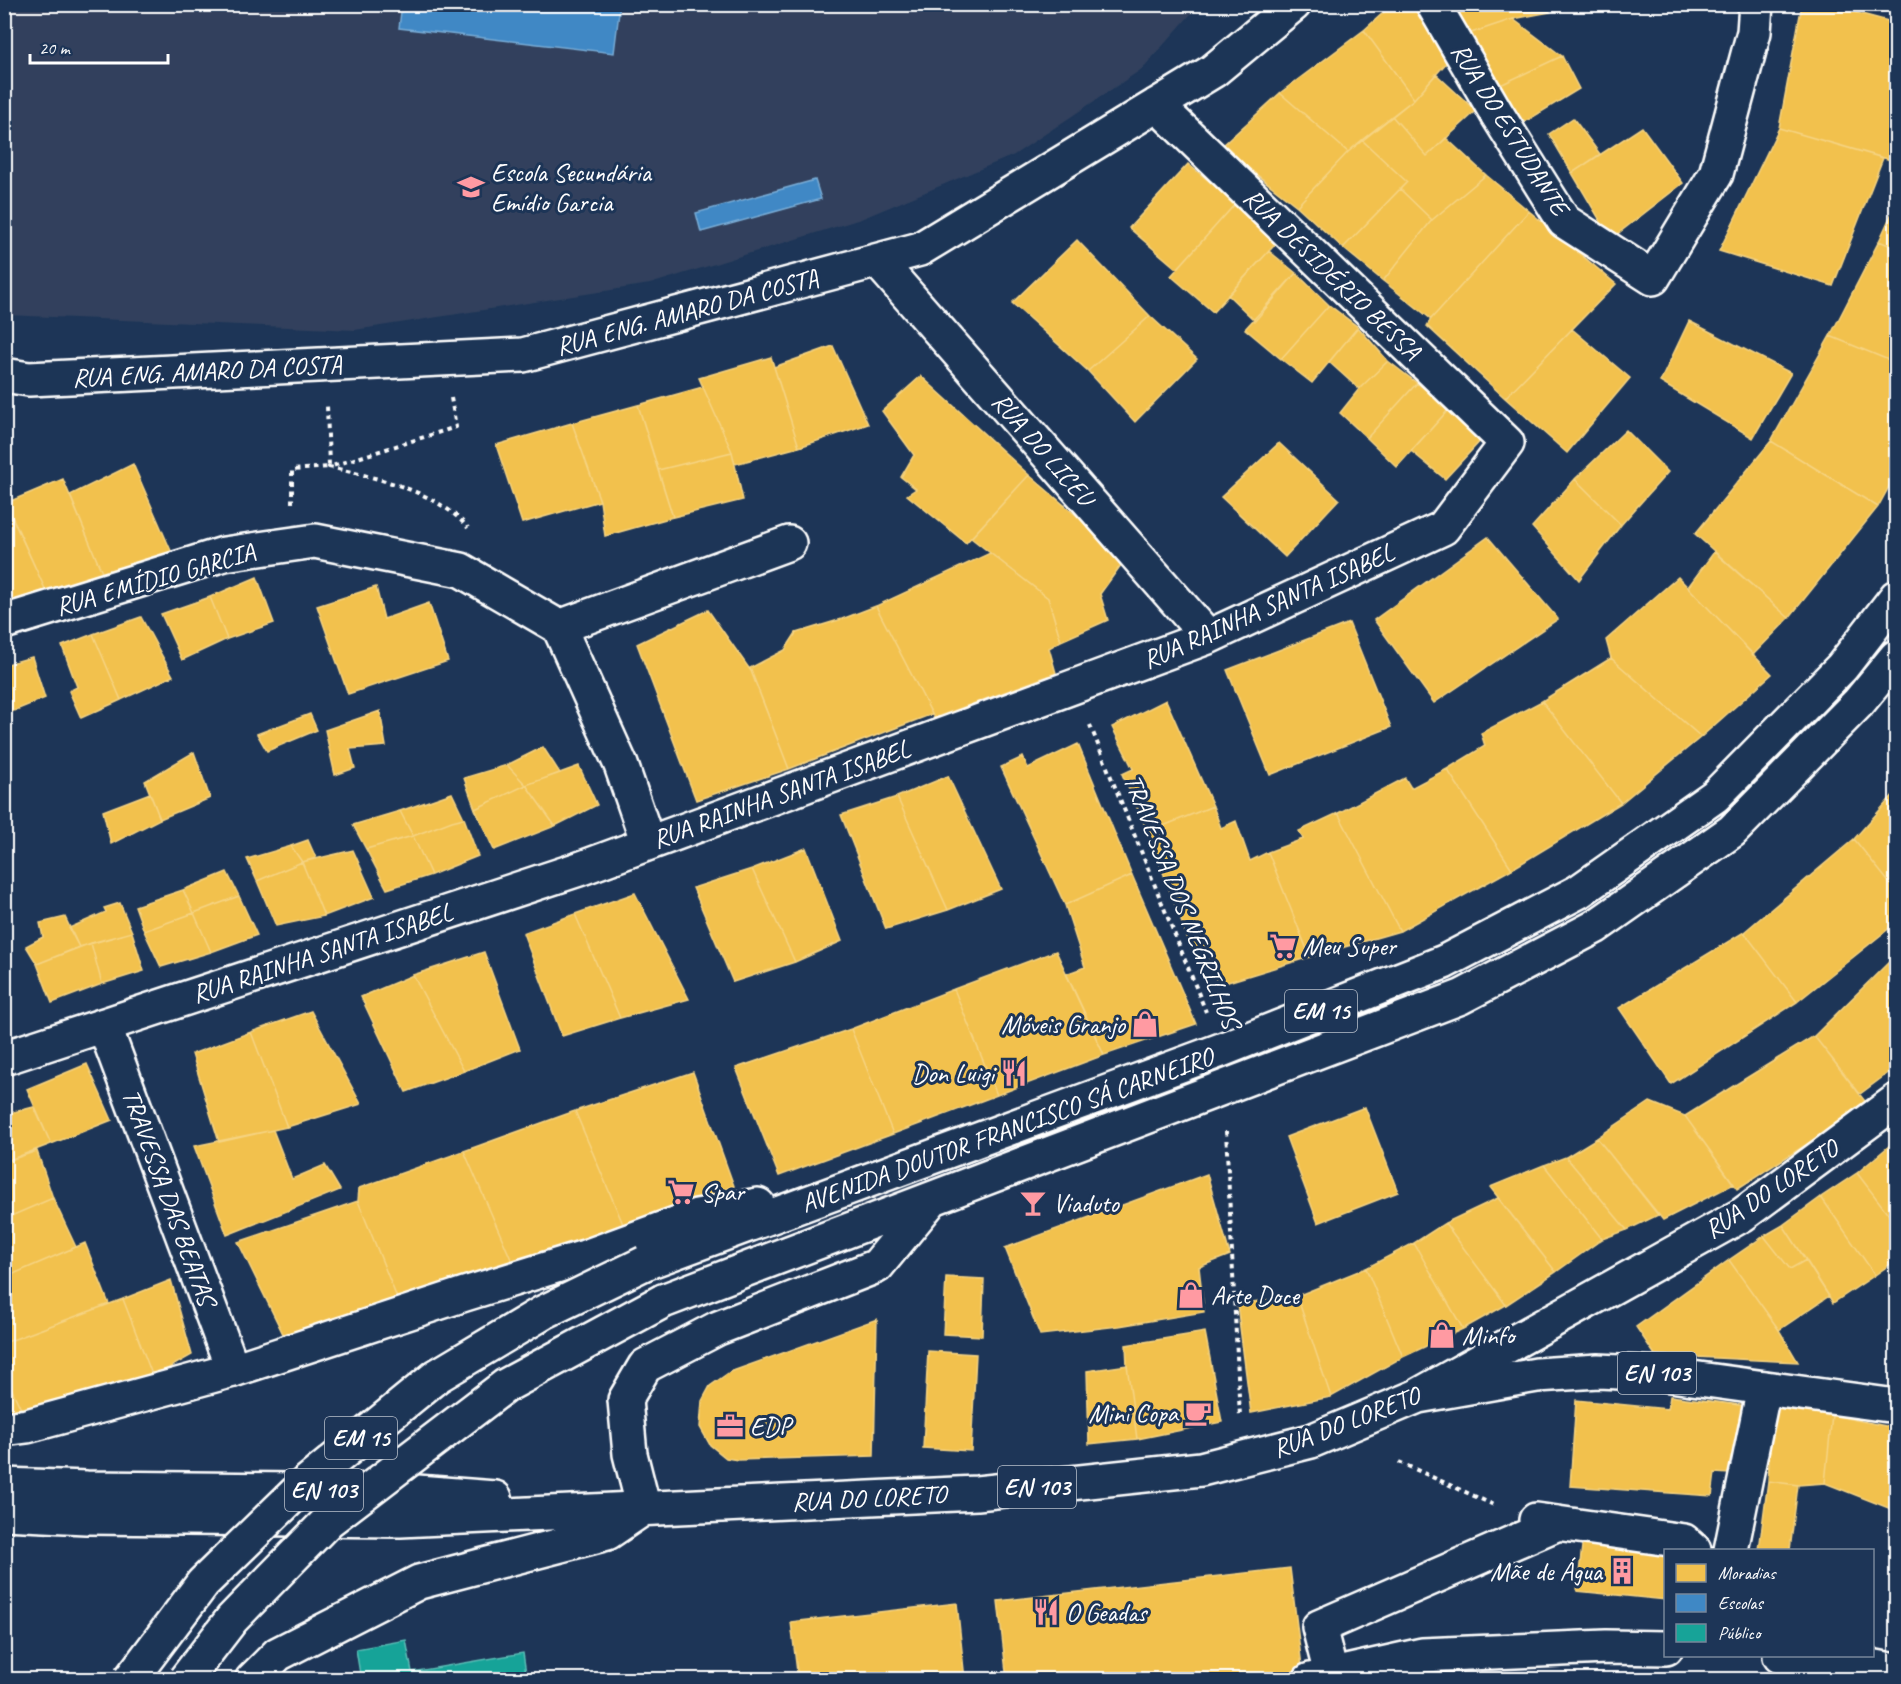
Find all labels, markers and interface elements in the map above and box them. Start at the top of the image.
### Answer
scale bar [30,27,168,65]
text: 20 m [39,37,72,59]
street label: RUA DO ESTUDANTE [1444,37,1578,224]
place label: Escola Secundária Emídio Garcia [491,156,653,219]
school or university icon: Escola Secundária Emídio Garcia [456,172,486,202]
street label: RUA DESIDÉRIO BESSA [1237,181,1429,368]
street label: RUA ENG. AMARO DA COSTA [552,261,823,363]
street label: RUA ENG. AMARO DA COSTA [71,347,344,395]
street label: RUA DO LICEU [985,386,1104,516]
street label: RUA EMÍDIO GARCIA [51,535,259,623]
street label: RUA RAINHA SANTA ISABEL [1137,535,1400,676]
street label: RUA RAINHA SANTA ISABEL [648,732,915,856]
street label: TRAVESSA DOS NEGRILHOS [1116,769,1250,1038]
street label: RUA RAINHA SANTA ISABEL [188,895,457,1011]
place label: Meu Super [1303,930,1398,963]
supermarket icon: Meu Super [1268,931,1298,961]
road number: EM 15 [1285,990,1357,1032]
place label: Móveis Granjo [1001,1008,1127,1041]
shop icon: Móveis Granjo [1130,1009,1160,1039]
street label: AVENIDA DOUTOR FRANCISCO SÁ CARNEIRO [796,1039,1221,1220]
place label: Don Luigi [912,1057,997,1090]
restaurant icon: Don Luigi [999,1058,1029,1088]
street label: TRAVESSA DAS BEATAS [115,1084,225,1315]
street label: RUA DO LORETO [1698,1130,1847,1246]
place label: Spar [701,1176,746,1209]
supermarket icon: Spar [666,1177,696,1207]
place label: Viaduto [1053,1187,1120,1220]
bar icon: Viaduto [1018,1188,1048,1218]
place label: Arte Doce [1211,1279,1300,1312]
shop icon: Arte Doce [1176,1280,1206,1310]
place label: Minfo [1462,1319,1517,1352]
shop icon: Minfo [1427,1320,1457,1350]
road number: EN 103 [1618,1352,1696,1394]
street label: RUA DO LORETO [1268,1378,1427,1465]
place label: Mini Copa [1088,1397,1180,1430]
cafe icon: Mini Copa [1183,1398,1213,1428]
place label: EDP [750,1410,794,1443]
office icon: EDP [715,1411,745,1441]
road number: EM 15 [325,1417,397,1459]
road number: EN 103 [998,1466,1076,1508]
road number: EN 103 [285,1469,363,1511]
street label: RUA DO LORETO [791,1477,950,1519]
legend [1664,1549,1874,1657]
place label: Mãe de Água [1490,1555,1604,1588]
building icon: Mãe de Água [1607,1556,1637,1586]
text: Moradias [1718,1562,1777,1584]
text: Escolas [1718,1592,1765,1614]
place label: O Geadas [1066,1596,1149,1629]
restaurant icon: O Geadas [1031,1597,1061,1627]
text: Público [1718,1622,1762,1644]

